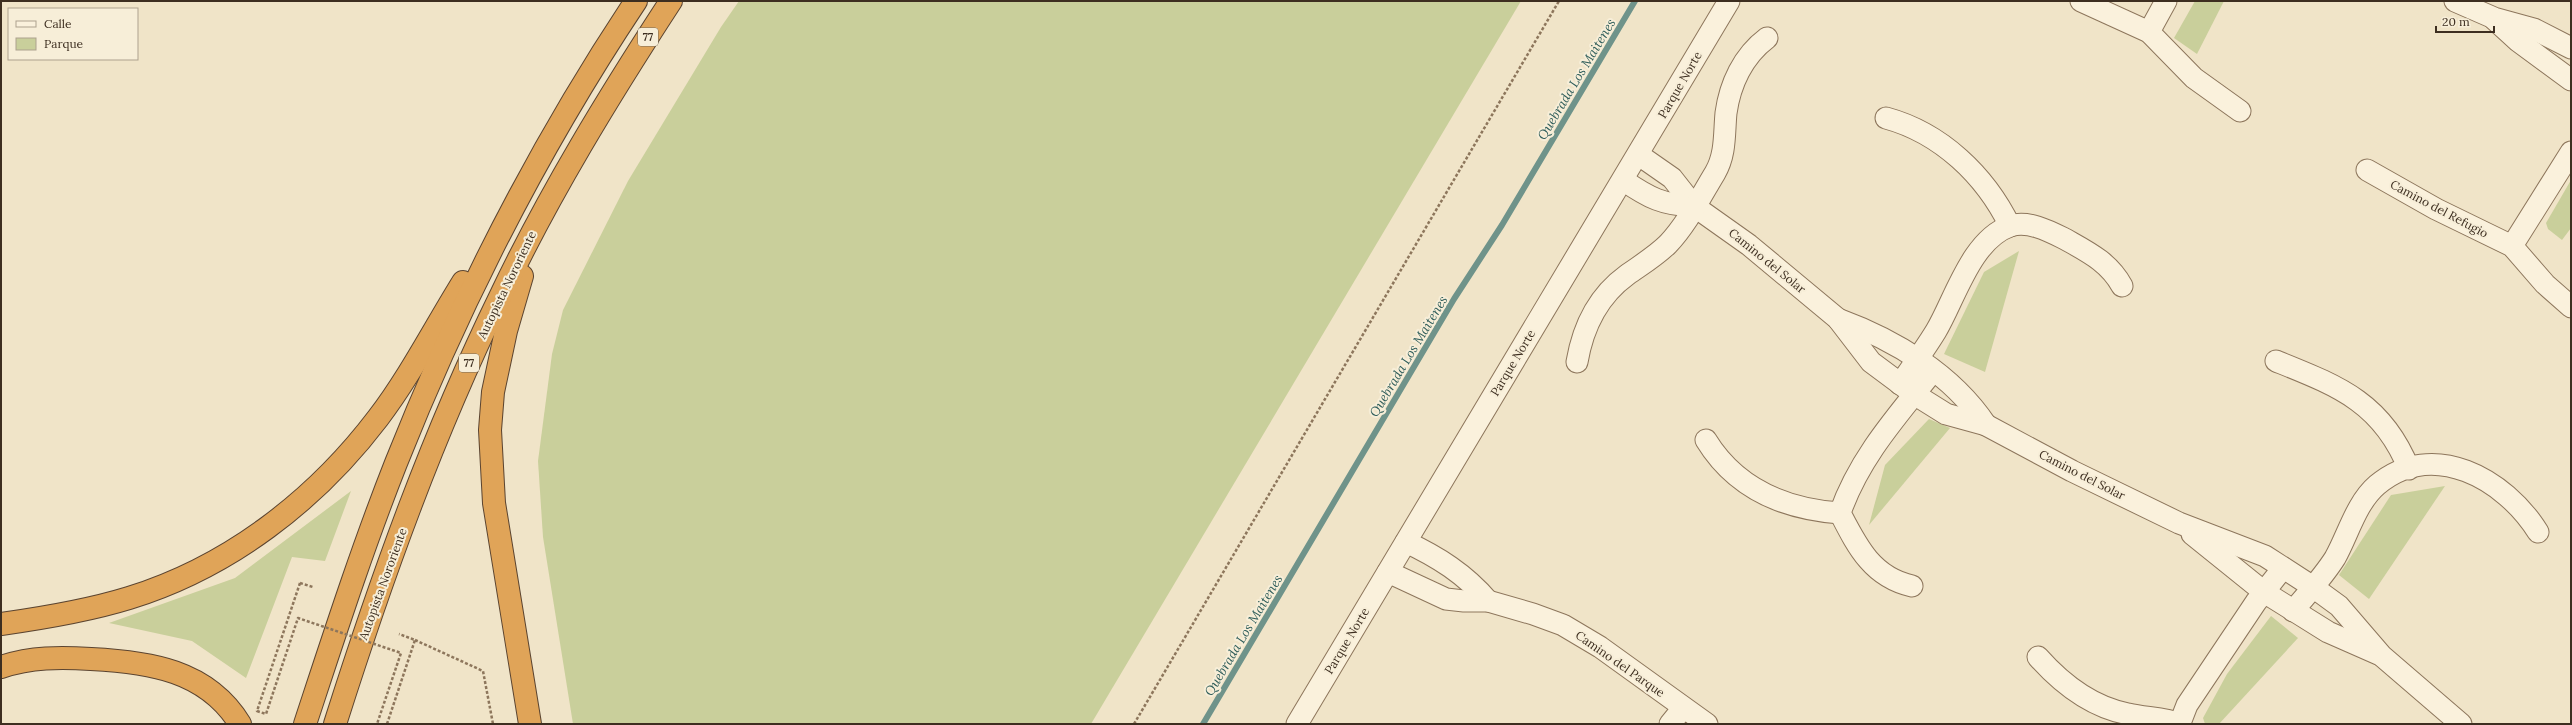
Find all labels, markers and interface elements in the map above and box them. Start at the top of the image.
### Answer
legend [8,8,138,60]
scale bar [2436,8,2494,34]
text: 20 m [2442,14,2470,29]
text: Calle [44,16,72,31]
water label: Quebrada Los Maitenes [1533,16,1619,143]
road number: 77 [638,28,658,46]
text: Parque [44,36,84,51]
street label: Parque Norte [1654,48,1705,121]
street label: Camino del Refugio [2388,176,2491,241]
street label: Camino del Solar [1726,225,1809,297]
street label: Autopista Nororiente [474,228,539,342]
water label: Quebrada Los Maitenes [1365,293,1451,420]
street label: Parque Norte [1487,326,1538,399]
road number: 77 [459,354,479,372]
street label: Camino del Solar [2037,446,2129,503]
street label: Autopista Nororiente [355,525,410,643]
water label: Quebrada Los Maitenes [1200,572,1286,699]
street label: Parque Norte [1321,604,1372,677]
street label: Camino del Parque [1573,627,1668,700]

